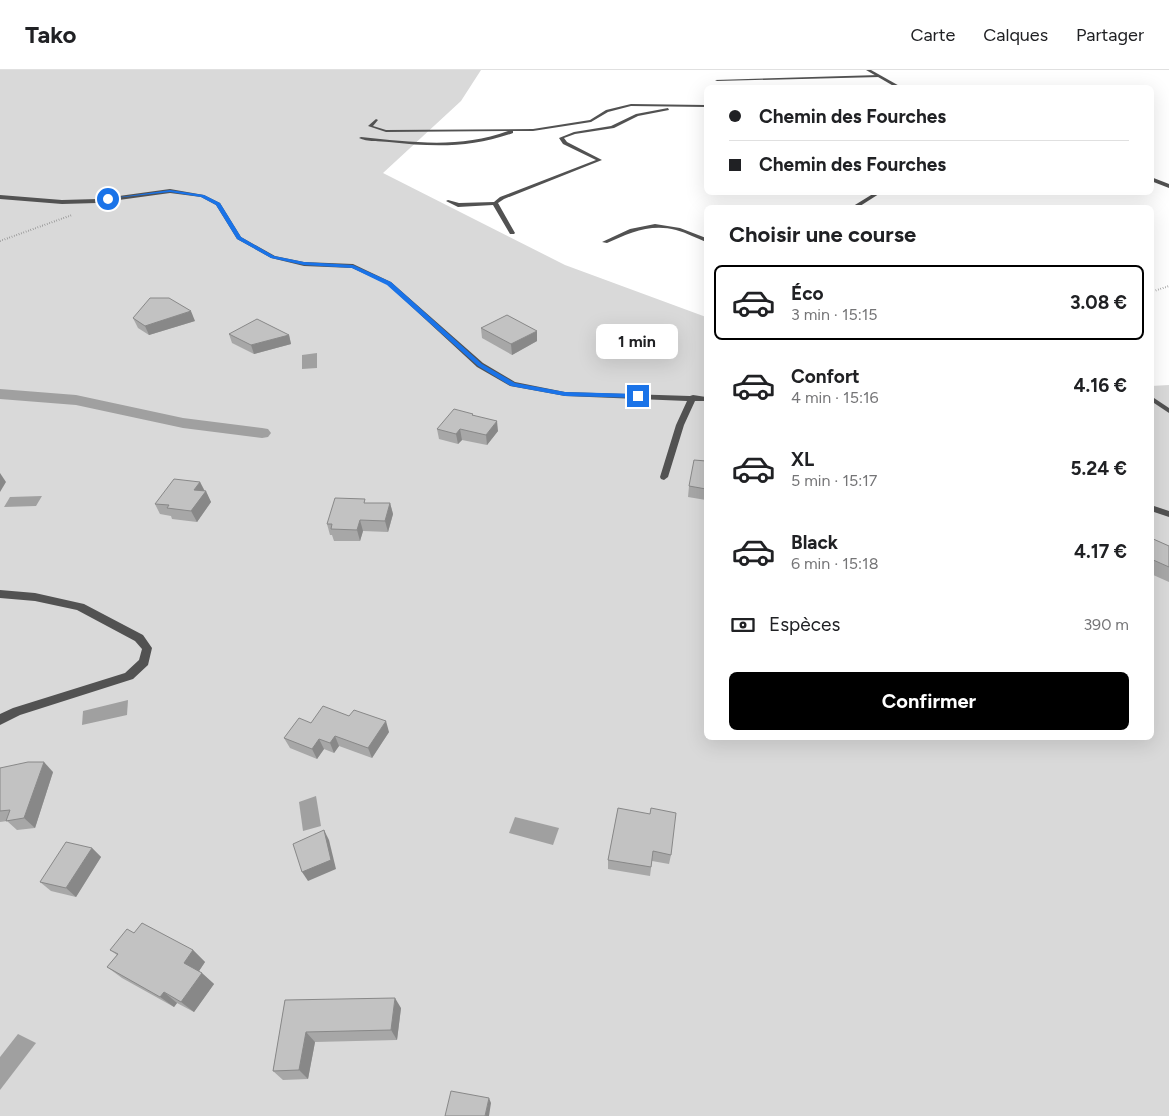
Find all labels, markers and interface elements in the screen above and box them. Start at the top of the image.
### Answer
text: Tako [25,20,76,49]
text: Carte [910,24,955,46]
text: Calques [983,24,1048,46]
text: Partager [1076,24,1144,46]
text: Chemin des Fourches [759,105,946,128]
text: Chemin des Fourches [759,153,946,176]
route start [97,188,119,210]
text: Choisir une course [729,221,916,248]
icon: car [731,280,776,325]
text: Éco [791,282,824,305]
text: 3.08 € [1070,291,1127,314]
text: 3 min · 15:15 [791,305,878,324]
callout: 1 min [597,324,679,358]
text: 1 min [618,332,656,351]
icon: car [731,363,776,408]
text: Confort [791,365,860,388]
text: 4.16 € [1073,374,1127,397]
route end [627,385,649,407]
text: 4 min · 15:16 [791,388,879,407]
icon: car [731,446,776,491]
text: XL [791,448,814,471]
text: 5.24 € [1070,457,1127,480]
text: 5 min · 15:17 [791,471,877,490]
icon: car [731,529,776,574]
text: Black [791,531,838,554]
text: 4.17 € [1074,540,1127,563]
text: 6 min · 15:18 [791,554,879,573]
icon: cash [729,611,757,639]
text: Espèces [769,613,840,636]
text: 390 m [1083,615,1129,634]
button: Confirmer [729,672,1129,730]

